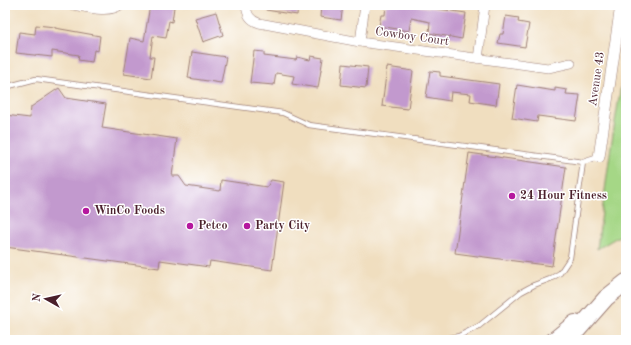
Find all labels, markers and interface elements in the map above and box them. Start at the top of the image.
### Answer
street label: Cowboy Court [374,26,450,48]
street label: Avenue 43 [587,51,607,107]
place label: 24 Hour Fitness [520,190,607,202]
marker: 24 Hour Fitness [507,191,517,201]
place label: WinCo Foods [94,205,165,217]
marker: WinCo Foods [81,206,91,216]
place label: Petco [198,220,228,232]
place label: Party City [255,220,310,232]
marker: Petco [185,221,195,231]
marker: Party City [242,221,252,231]
north arrow [26,279,66,319]
text: N [32,292,44,303]

